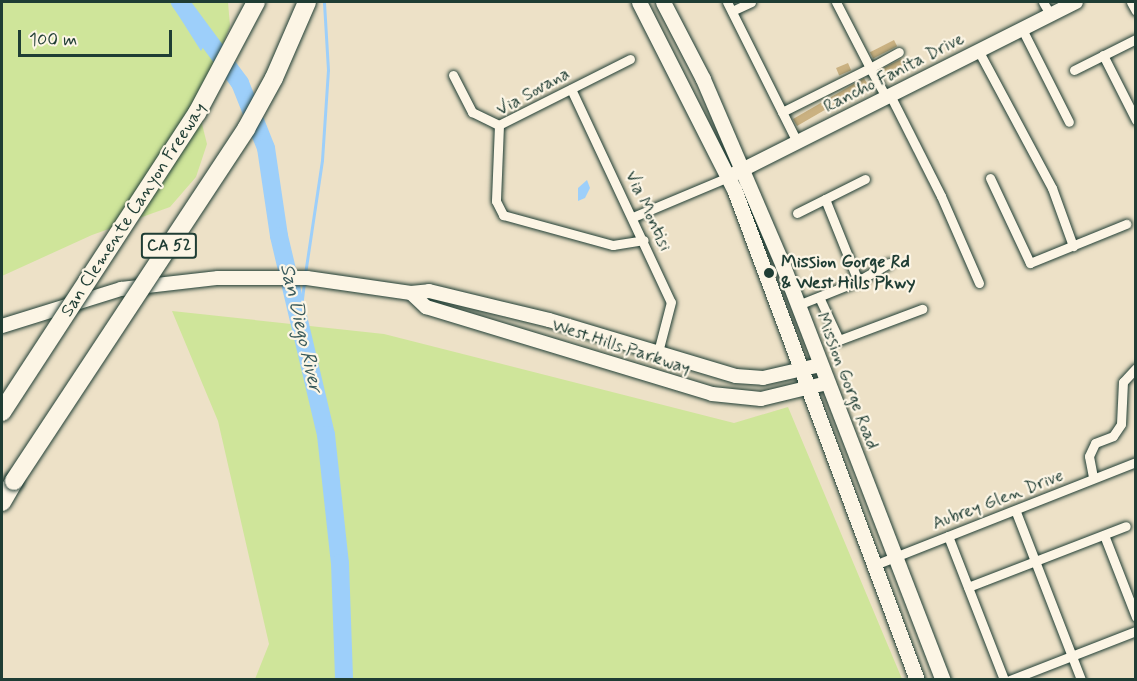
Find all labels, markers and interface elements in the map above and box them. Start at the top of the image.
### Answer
scale bar [21,18,176,56]
text: 100 m [29,28,77,52]
street label: Rancho Fanita Drive [820,28,968,118]
street label: Via Sovana [493,63,573,121]
street label: San Clemente Canyon Freeway [58,102,210,318]
street label: Via Montisi [620,167,676,255]
road number: CA 52 [140,233,198,259]
place label: Mission Gorge Rd & West Hills Pkwy [781,252,918,294]
water label: San Diego River [274,261,328,395]
marker: Mission Gorge Rd & West Hills Pkwy [762,266,776,280]
street label: Mission Gorge Road [811,309,883,453]
street label: West Hills Parkway [549,314,693,380]
street label: Aubrey Glen Drive [929,465,1067,535]

